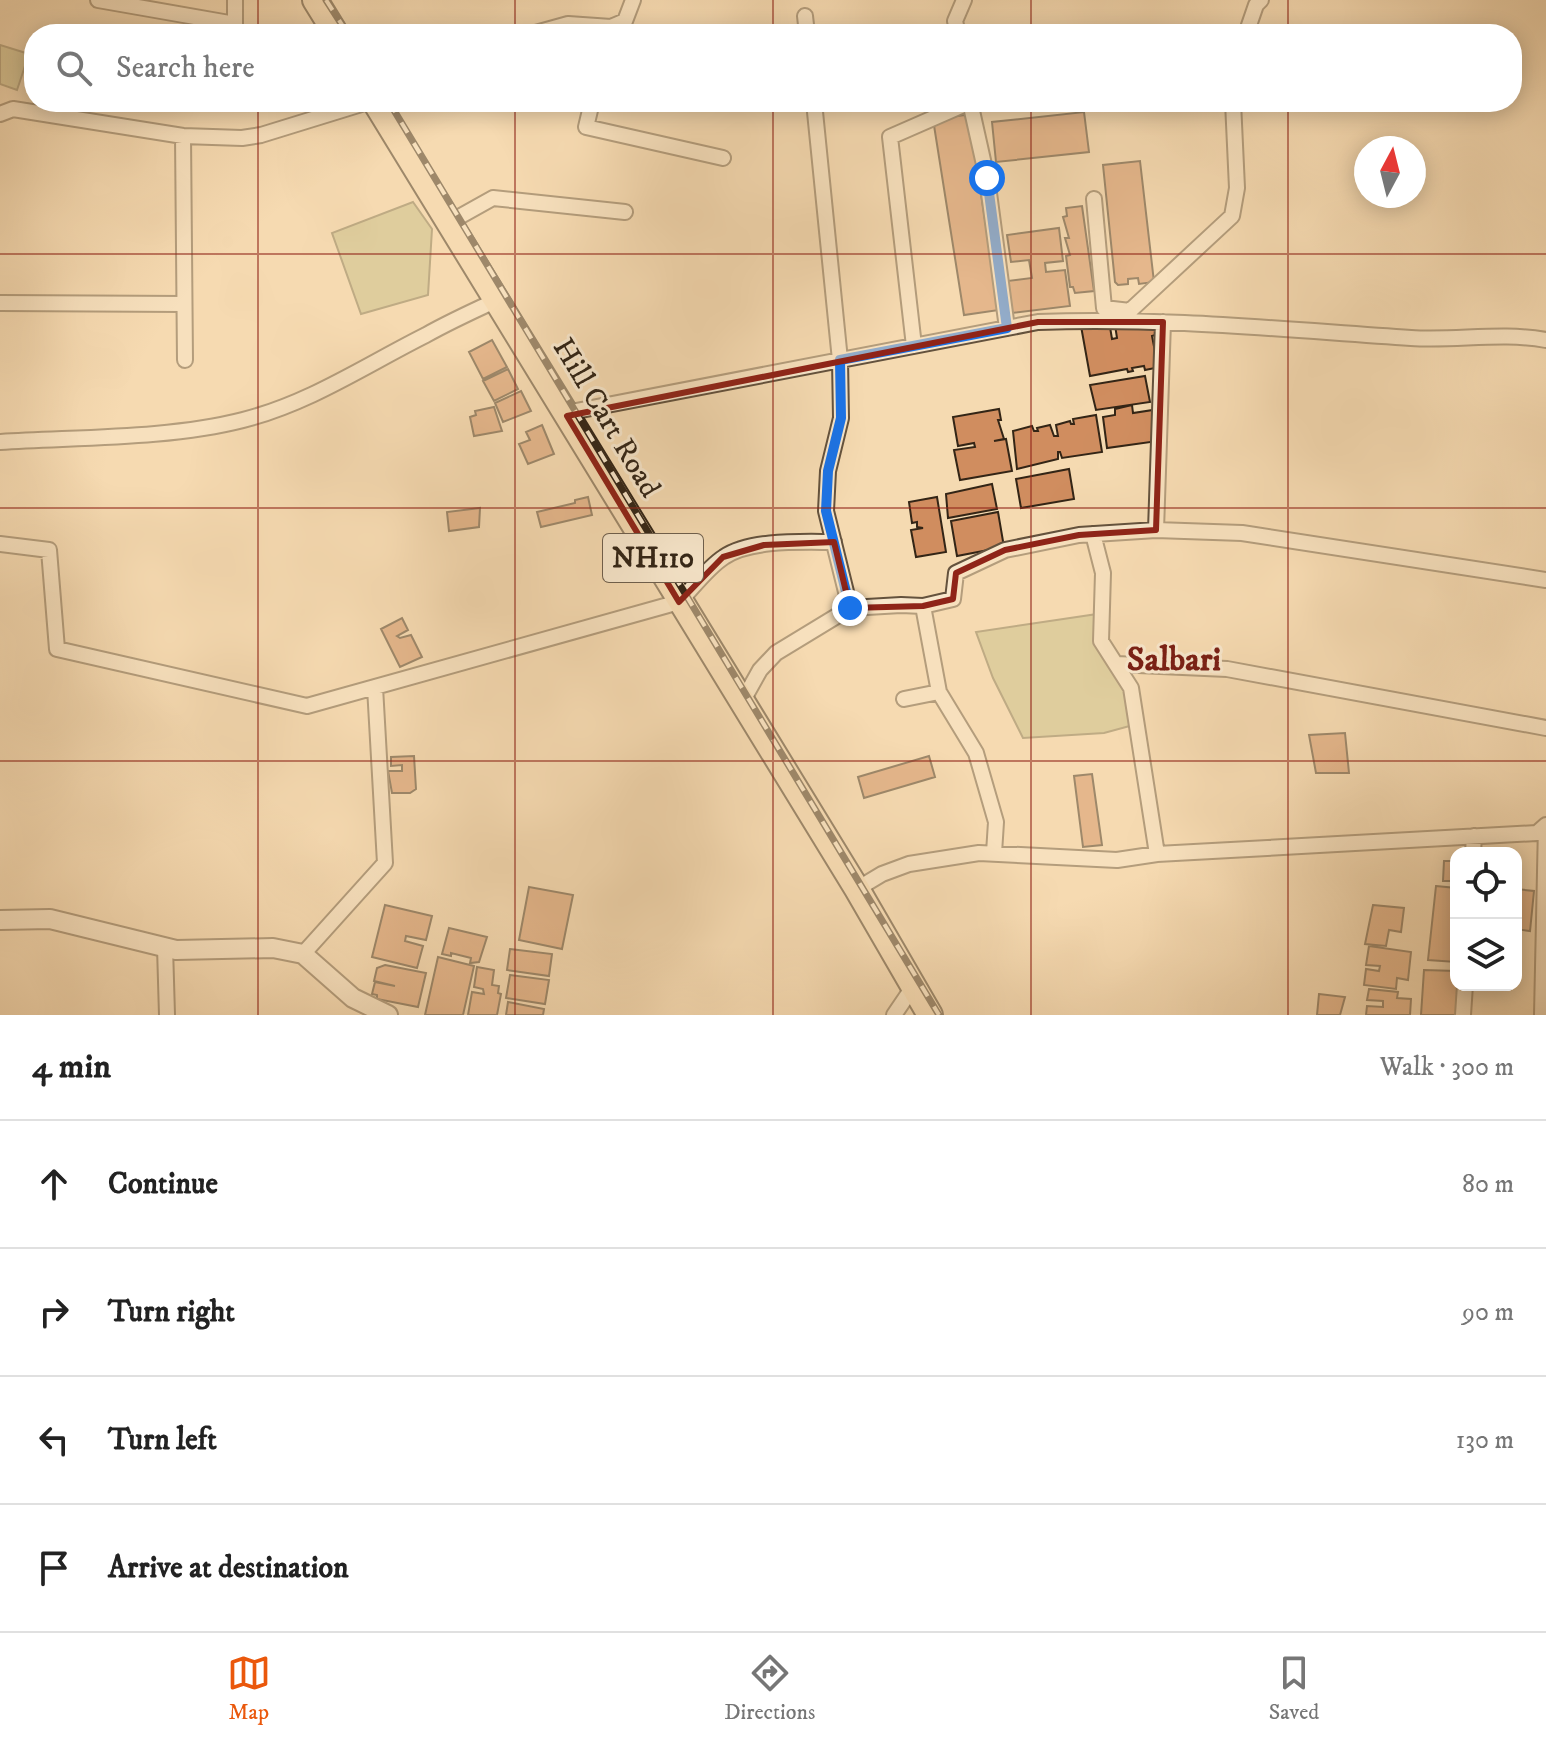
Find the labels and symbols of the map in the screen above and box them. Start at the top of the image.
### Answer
north arrow [1354,136,1426,208]
route start [969,160,1005,196]
street label: Hill Cart Road [544,332,668,504]
road number: NH110 [603,534,703,582]
route end [832,590,868,626]
district label: Salbari [1127,639,1221,681]

